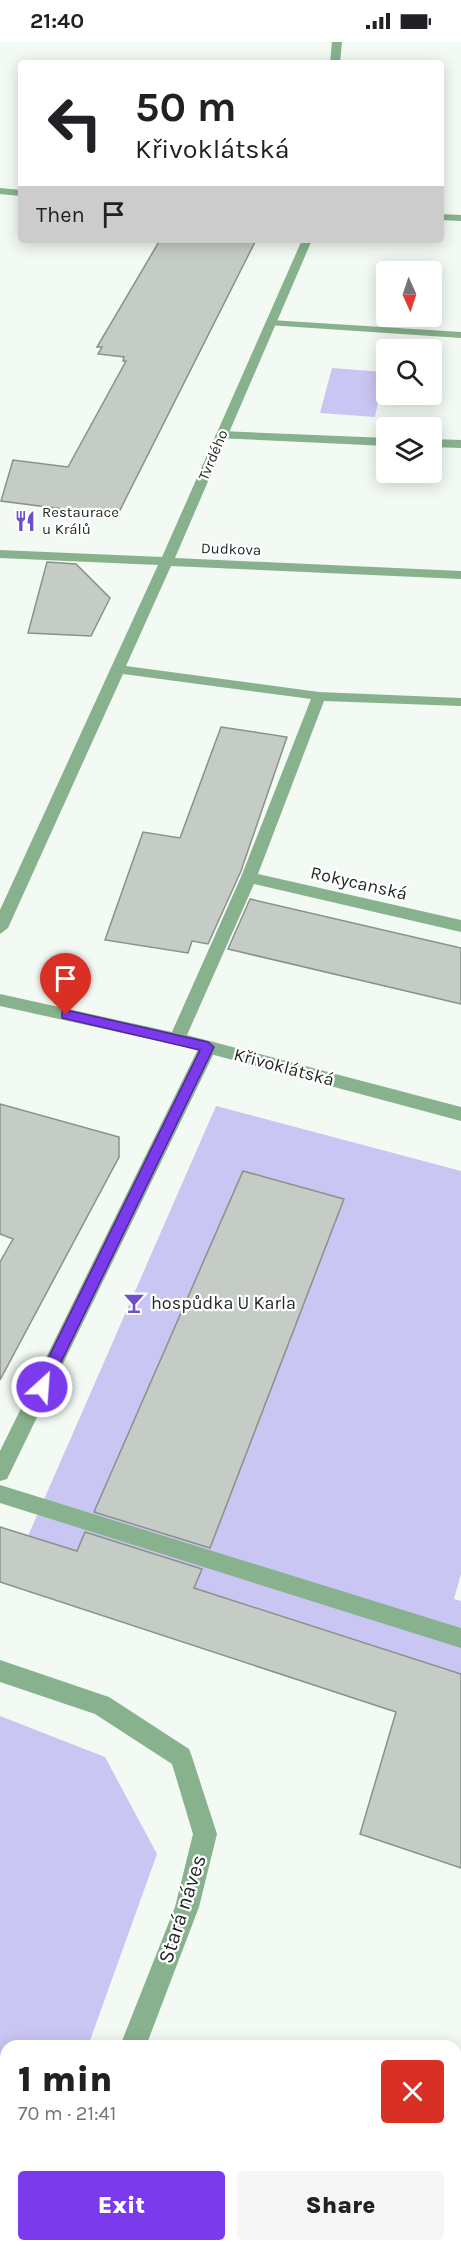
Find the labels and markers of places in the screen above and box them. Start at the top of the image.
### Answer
place label: Restaurace u Králů [42,503,119,538]
restaurant icon: Restaurace u Králů [13,509,37,533]
pin [40,953,91,1015]
bar icon: hospůdka U Karla [122,1291,146,1315]
place label: hospůdka U Karla [151,1292,296,1314]

